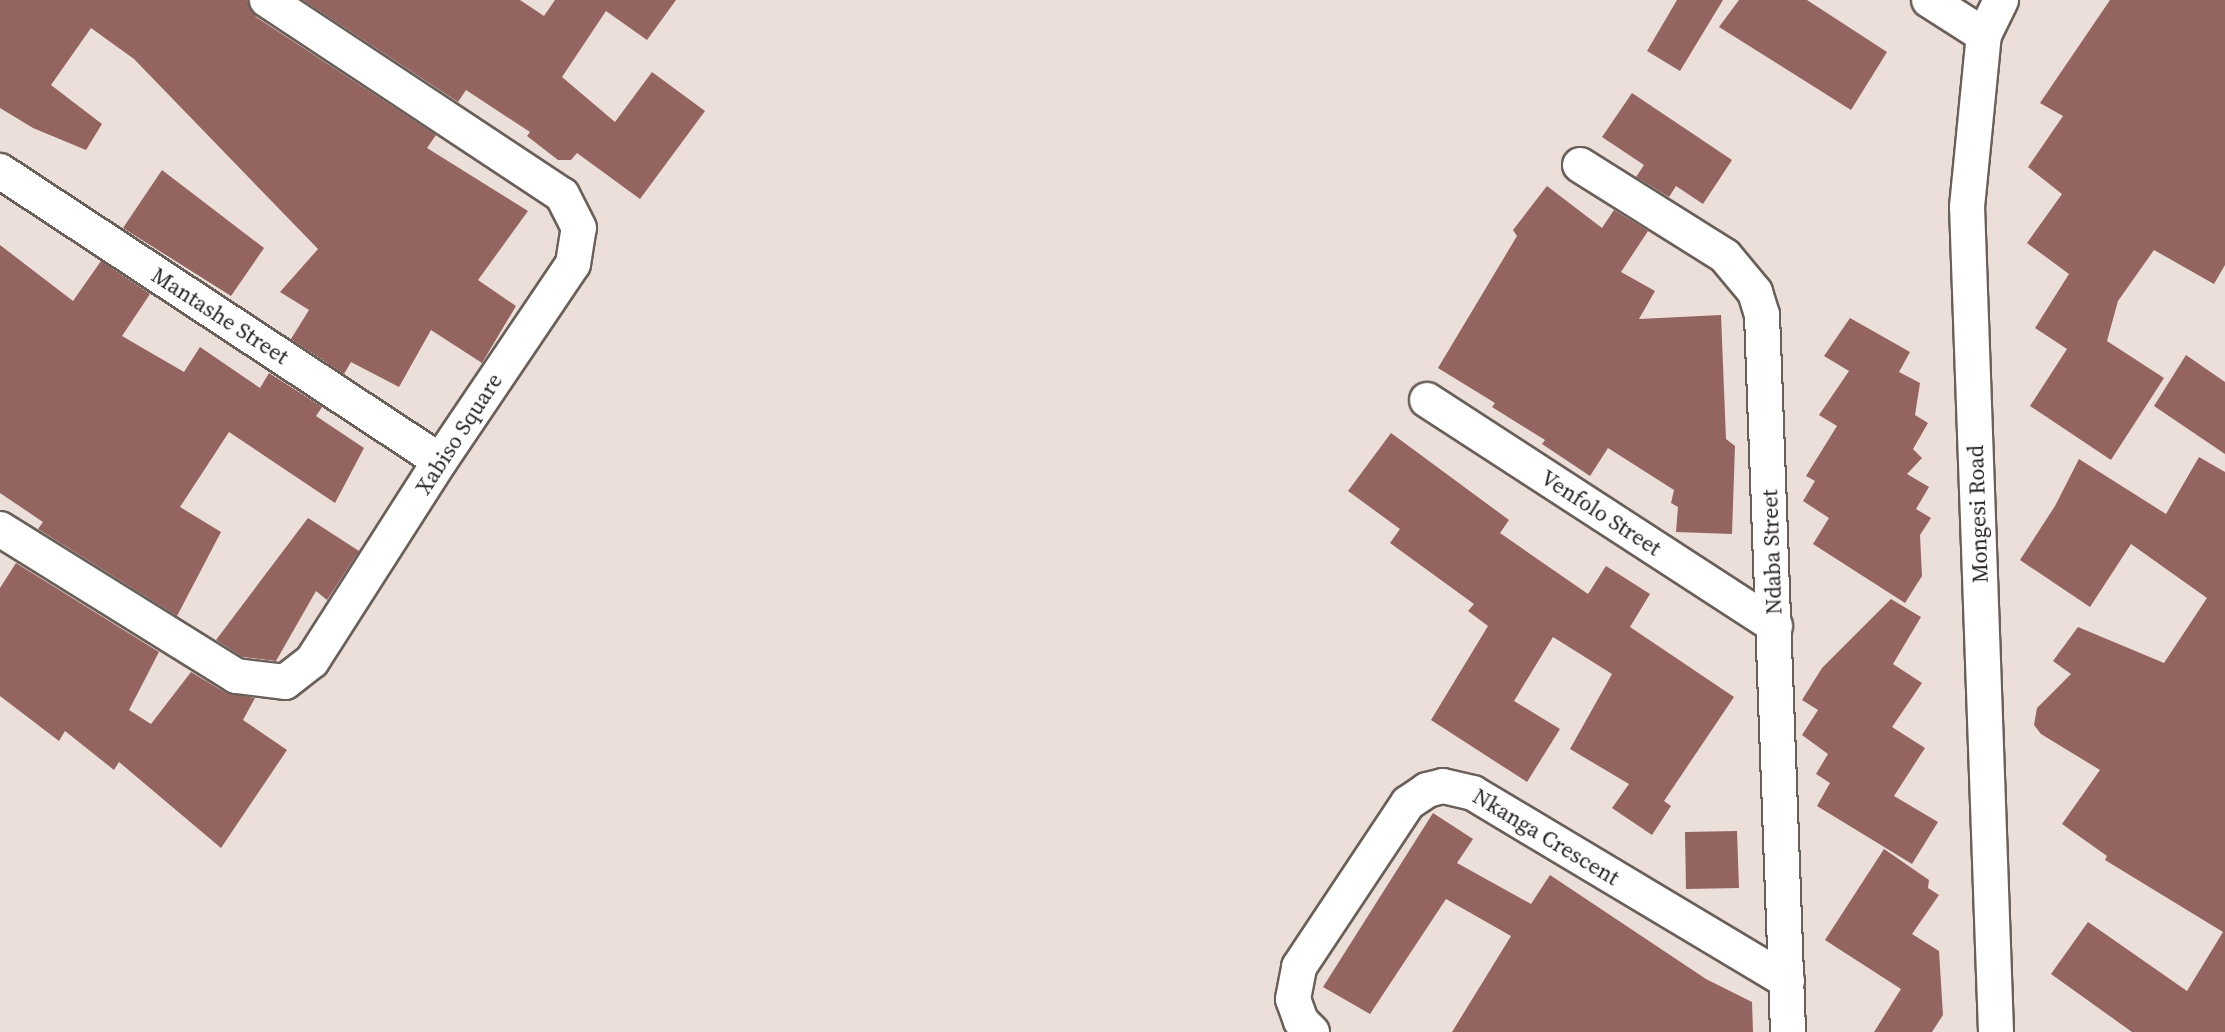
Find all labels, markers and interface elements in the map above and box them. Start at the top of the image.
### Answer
street label: Mantashe Street [147,262,293,370]
street label: Xabiso Square [410,368,508,500]
street label: Mongesi Road [1962,444,1994,584]
street label: Venfolo Street [1536,464,1666,562]
street label: Ndaba Street [1757,489,1787,615]
street label: Nkanga Crescent [1468,783,1624,891]

